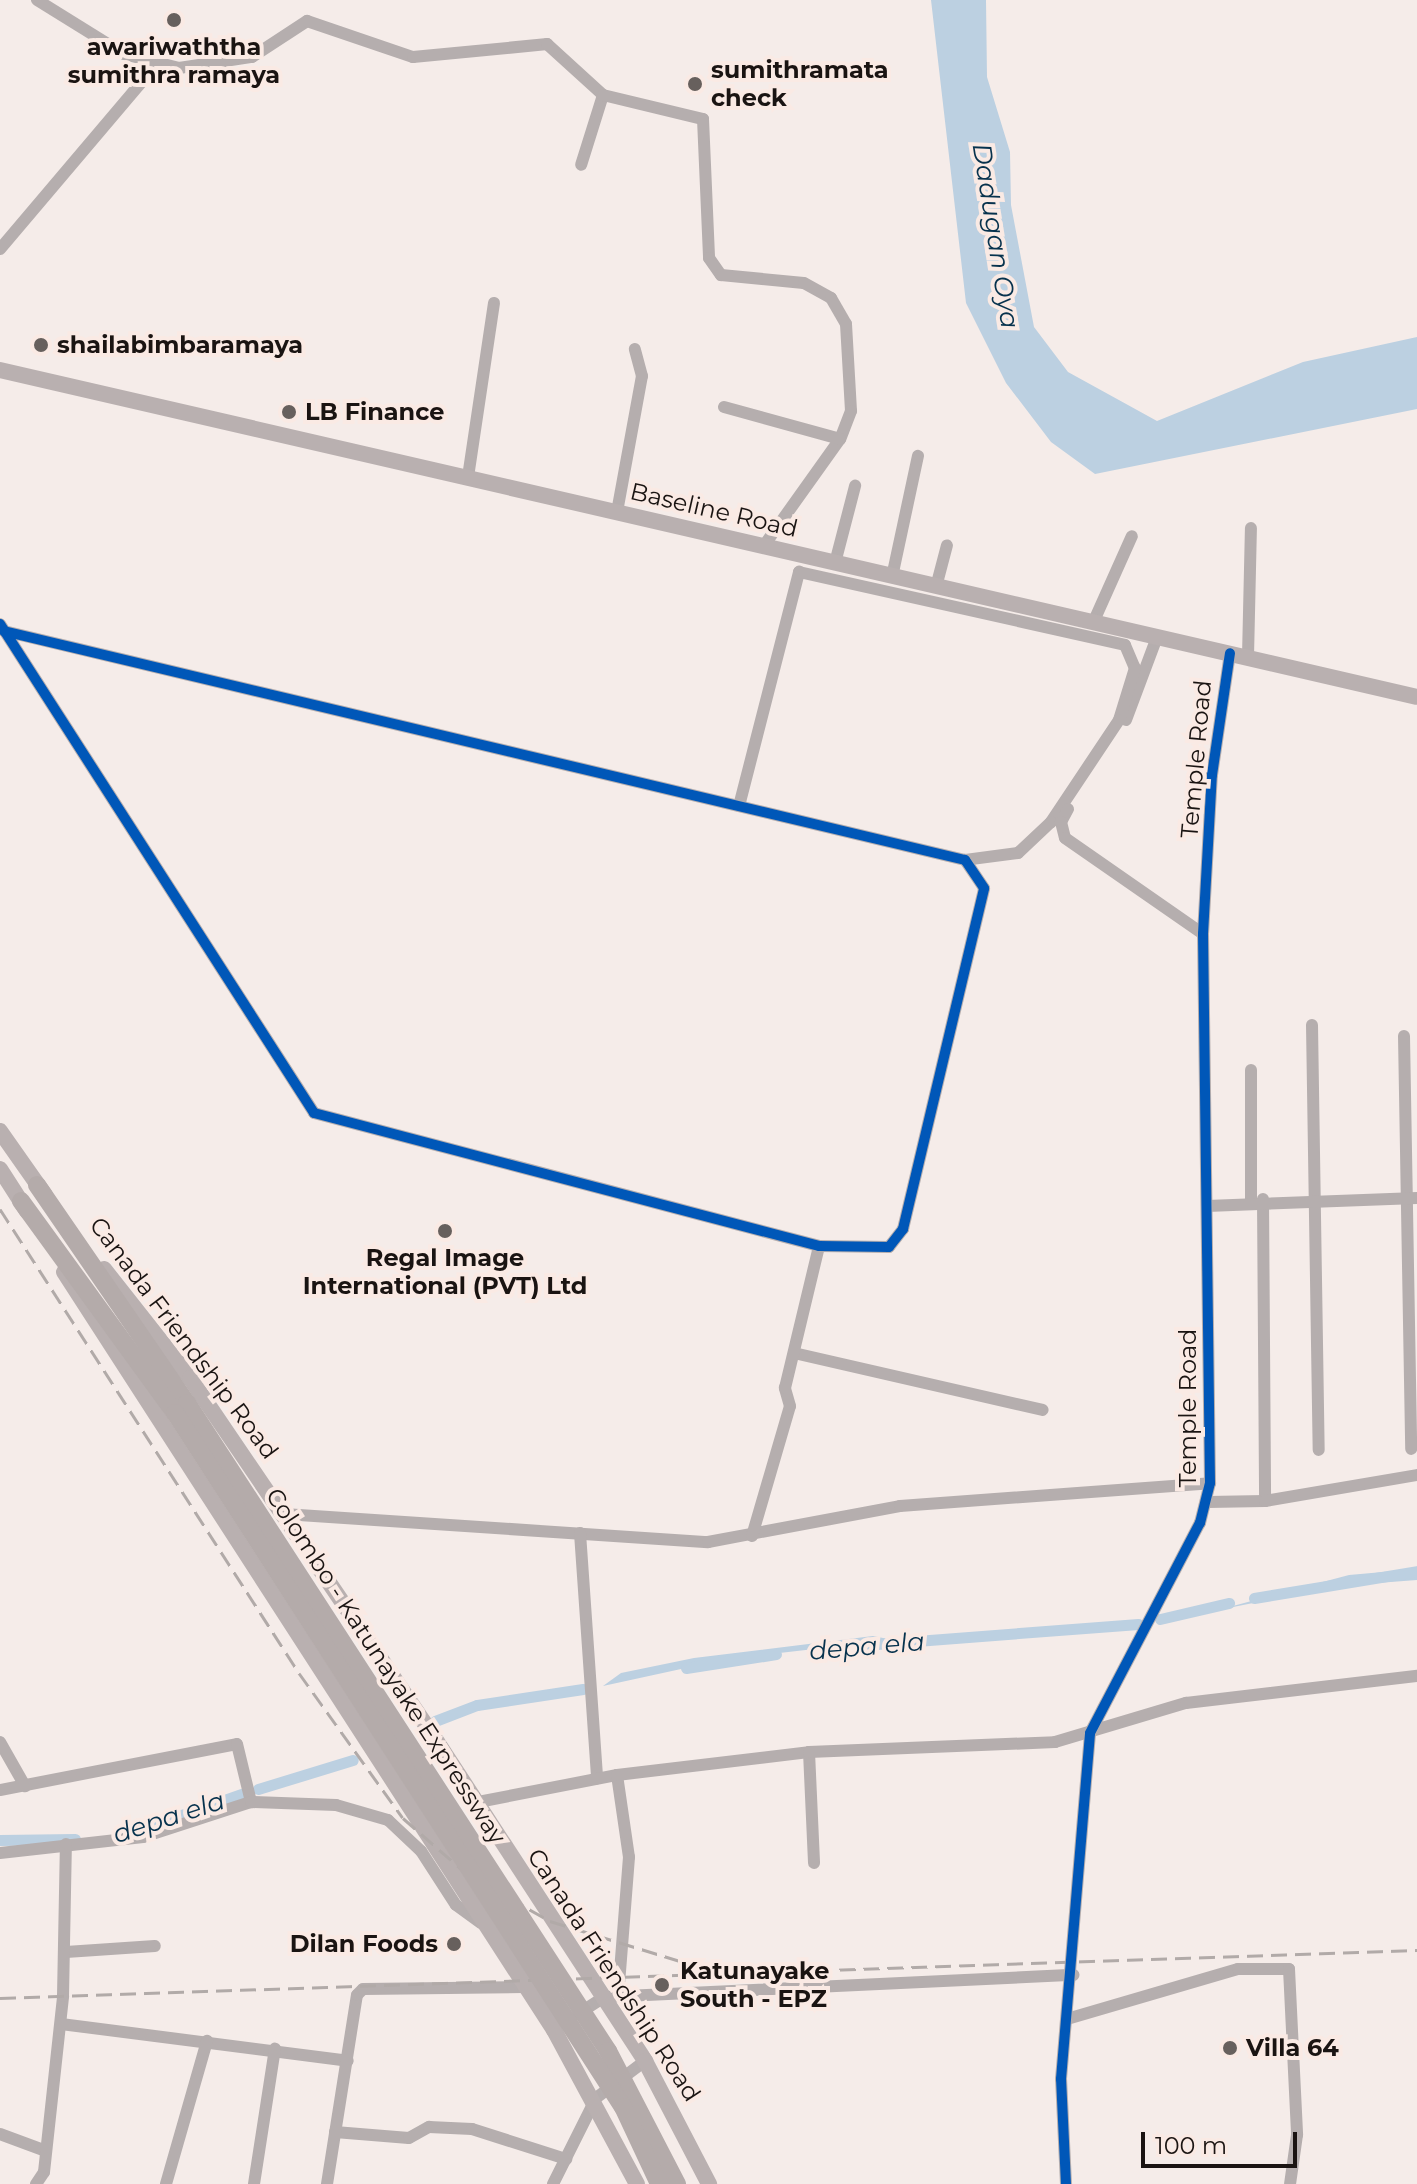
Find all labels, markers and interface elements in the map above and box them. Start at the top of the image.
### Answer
marker: awariwaththa sumithra ramaya [165,11,183,29]
place label: awariwaththa sumithra ramaya [68,33,280,89]
place label: sumithramata check [711,56,889,112]
marker: sumithramata check [686,75,704,93]
water label: Dadugan Oya [965,141,1025,331]
place label: shailabimbaramaya [57,331,303,359]
marker: shailabimbaramaya [32,336,50,354]
place label: LB Finance [305,398,444,426]
marker: LB Finance [280,403,298,421]
street label: Baseline Road [627,477,801,543]
street label: Temple Road [1175,679,1217,839]
street label: Canada Friendship Road [84,1211,284,1465]
marker: Regal Image International (PVT) Ltd [436,1222,454,1240]
place label: Regal Image International (PVT) Ltd [303,1244,587,1300]
street label: Temple Road [1174,1329,1202,1487]
street label: Colombo - Katunayake Expressway [260,1483,512,1849]
water label: depa ela [808,1626,926,1668]
water label: depa ela [109,1785,229,1851]
street label: Canada Friendship Road [521,1843,707,2107]
place label: Dilan Foods [290,1930,438,1958]
marker: Dilan Foods [445,1935,463,1953]
place label: Katunayake South - EPZ [680,1957,829,2013]
marker: Katunayake South - EPZ [651,1974,673,1996]
place label: Villa 64 [1246,2034,1339,2062]
marker: Villa 64 [1221,2039,1239,2057]
scale bar [1145,2116,1301,2166]
text: 100 m [1155,2131,1227,2160]

